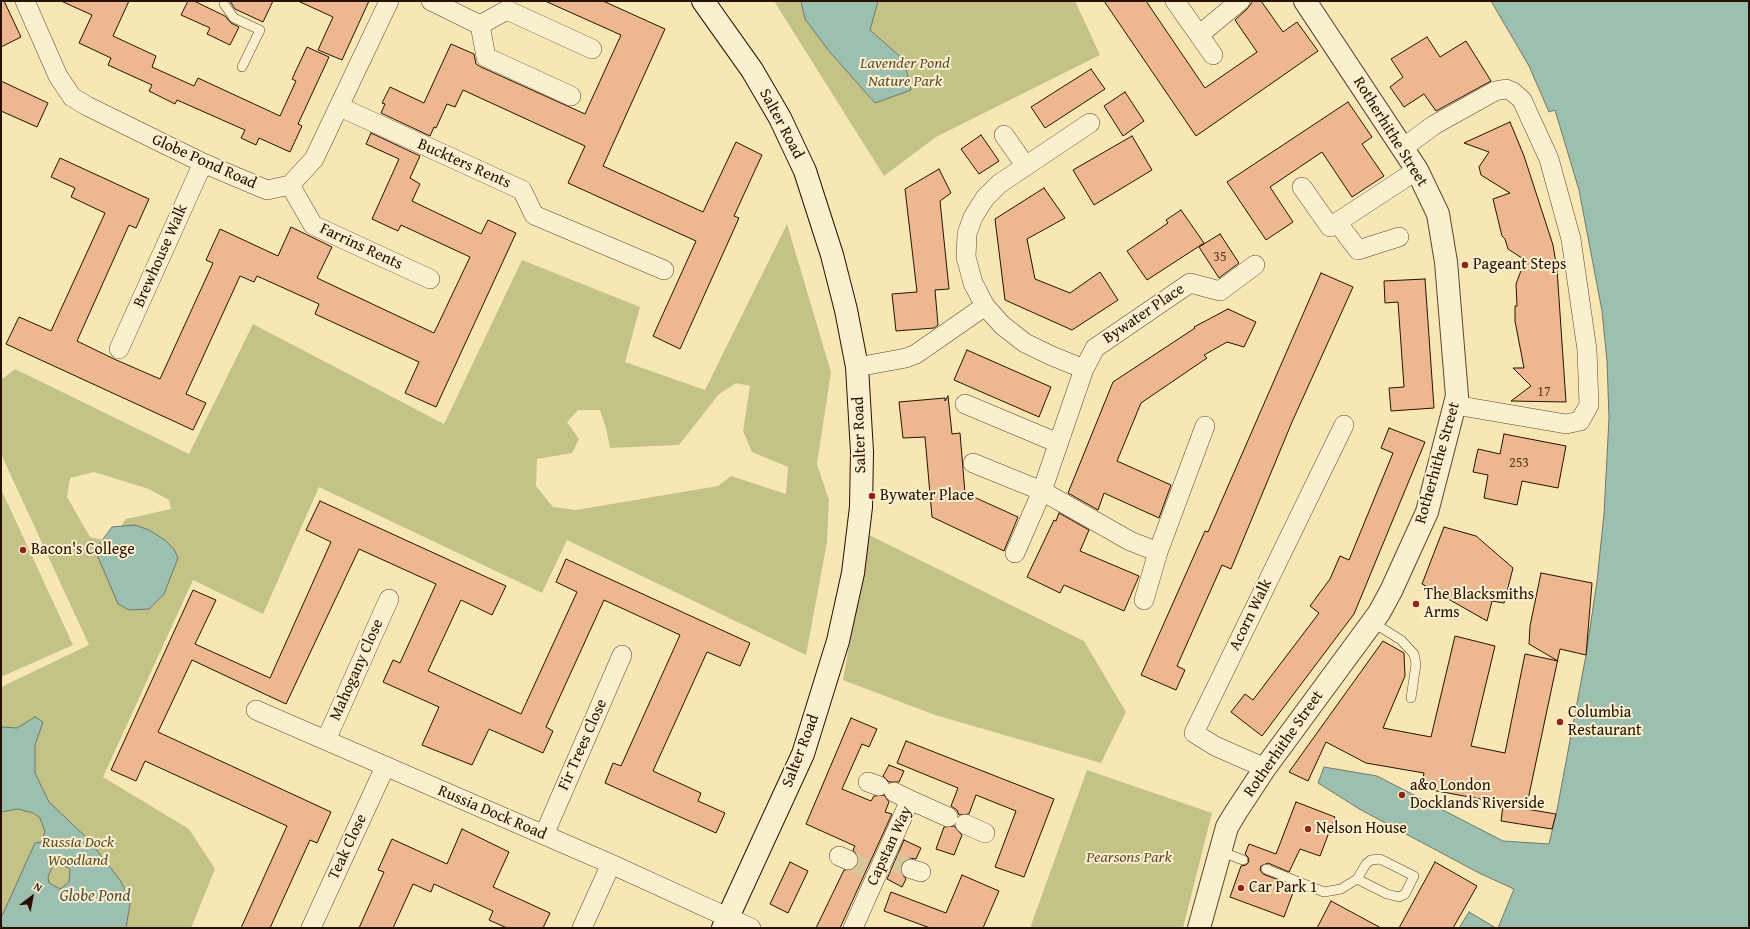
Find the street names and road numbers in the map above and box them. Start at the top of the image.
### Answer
street label: Rotherhithe Street [1349,74,1431,190]
street label: Salter Road [755,86,807,162]
street label: Globe Pond Road [149,130,259,194]
street label: Buckters Rents [414,135,514,193]
street label: Brewhouse Walk [130,202,192,310]
street label: Farrins Rents [317,219,405,275]
street label: Bywater Place [1100,280,1188,348]
street label: Salter Road [849,396,871,474]
street label: Rotherhithe Street [1411,400,1465,526]
street label: Acorn Walk [1225,576,1277,654]
street label: Mahogany Close [326,616,388,724]
street label: Rotherhithe Street [1240,687,1328,801]
street label: Fir Trees Close [554,696,612,794]
street label: Salter Road [778,712,824,790]
street label: Russia Dock Road [435,781,549,845]
street label: Capstan Way [863,803,917,889]
street label: Teak Close [324,811,372,883]

